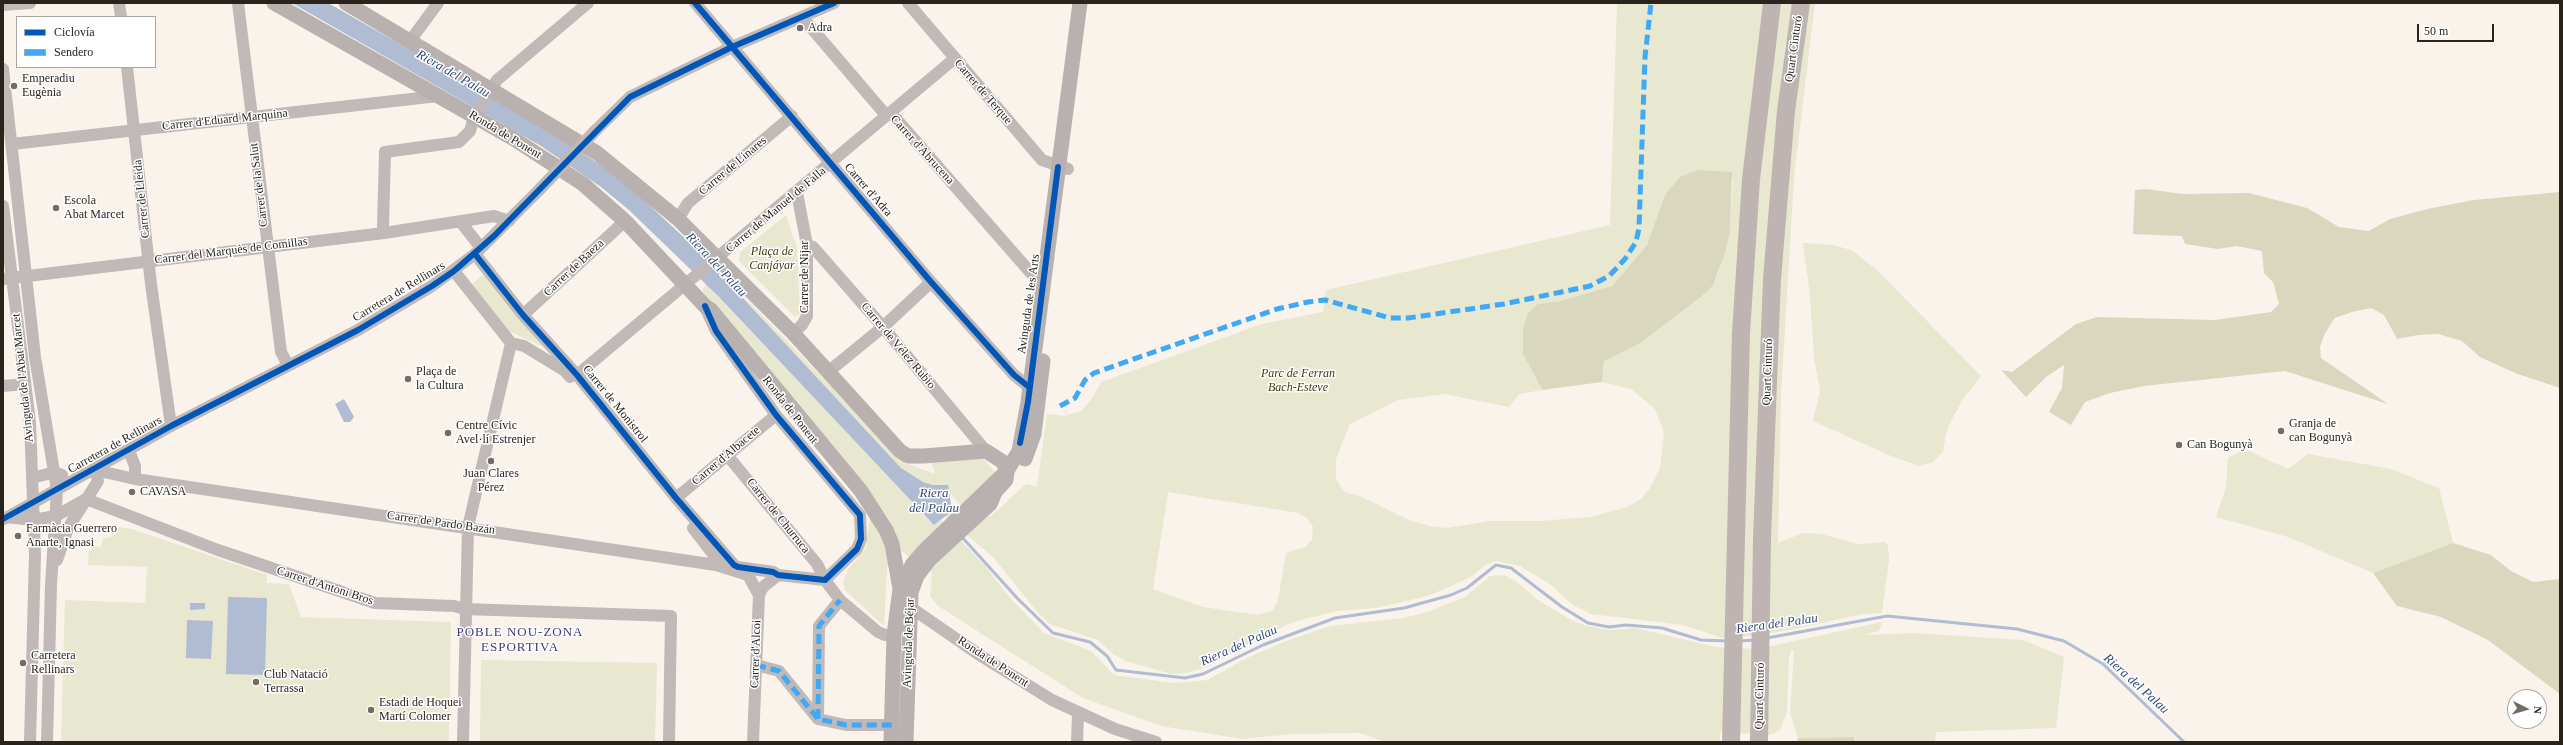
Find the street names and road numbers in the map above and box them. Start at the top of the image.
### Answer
street label: Quart Cinturó [1782,15,1806,83]
street label: Carrer de Terque [951,57,1015,127]
street label: Carrer d'Eduard Marquina [162,106,288,134]
street label: Ronda de Ponent [466,108,544,162]
street label: Carrer d'Abrucena [887,112,957,188]
street label: Carrer de Linares [696,134,770,198]
street label: Carrer de la Salut [247,142,271,228]
street label: Carrer de Lleida [131,159,153,239]
street label: Carrer d'Adra [841,160,895,220]
street label: Carrer de Manuel de Falla [723,164,829,256]
street label: Carrer del Marquès de Comillas [154,234,308,268]
street label: Carrer de Baeza [541,236,607,300]
street label: Carrer de Nijar [798,241,812,313]
street label: Avinguda de les Arts [1015,253,1043,355]
street label: Carretera de Rellinars [350,259,448,325]
street label: Carrer de Vélez Rubio [858,300,938,392]
street label: Avinguda de l'Abat Marcet [9,313,37,443]
street label: Quart Cinturó [1760,338,1776,406]
street label: Carrer de Monistrol [579,362,651,446]
street label: Ronda de Ponent [759,373,821,447]
street label: Carretera de Rellinars [65,413,165,477]
street label: Carrer d'Albacete [689,423,763,489]
street label: Carrer de Churruca [743,475,813,557]
street label: Carrer de Pardo Bazán [386,508,496,538]
street label: Carrer d'Antoni Bros [275,564,375,608]
street label: Avinguda de Béjar [900,598,918,688]
street label: Carrer d'Alcoi [748,620,764,688]
street label: Ronda de Ponent [955,634,1031,690]
street label: Quart Cinturó [1752,662,1768,730]

